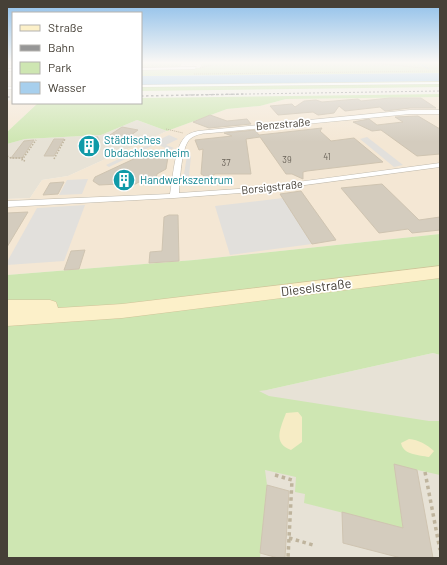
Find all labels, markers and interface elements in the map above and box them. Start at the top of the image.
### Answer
legend [12,12,142,104]
text: Straße [48,20,83,34]
text: Bahn [48,40,75,54]
text: Park [48,60,72,74]
text: Wasser [48,80,87,94]
street label: Benzstraße [255,115,311,132]
building icon: Städtisches Obdachlosenheim [76,133,102,159]
place label: Städtisches Obdachlosenheim [104,133,189,159]
house number: 41 [323,151,331,162]
house number: 39 [282,154,292,165]
house number: 37 [222,157,231,168]
building icon: Handwerkszentrum [111,167,137,193]
place label: Handwerkszentrum [140,173,233,186]
street label: Borsigstraße [241,177,303,196]
street label: Dieselstraße [280,275,352,299]

